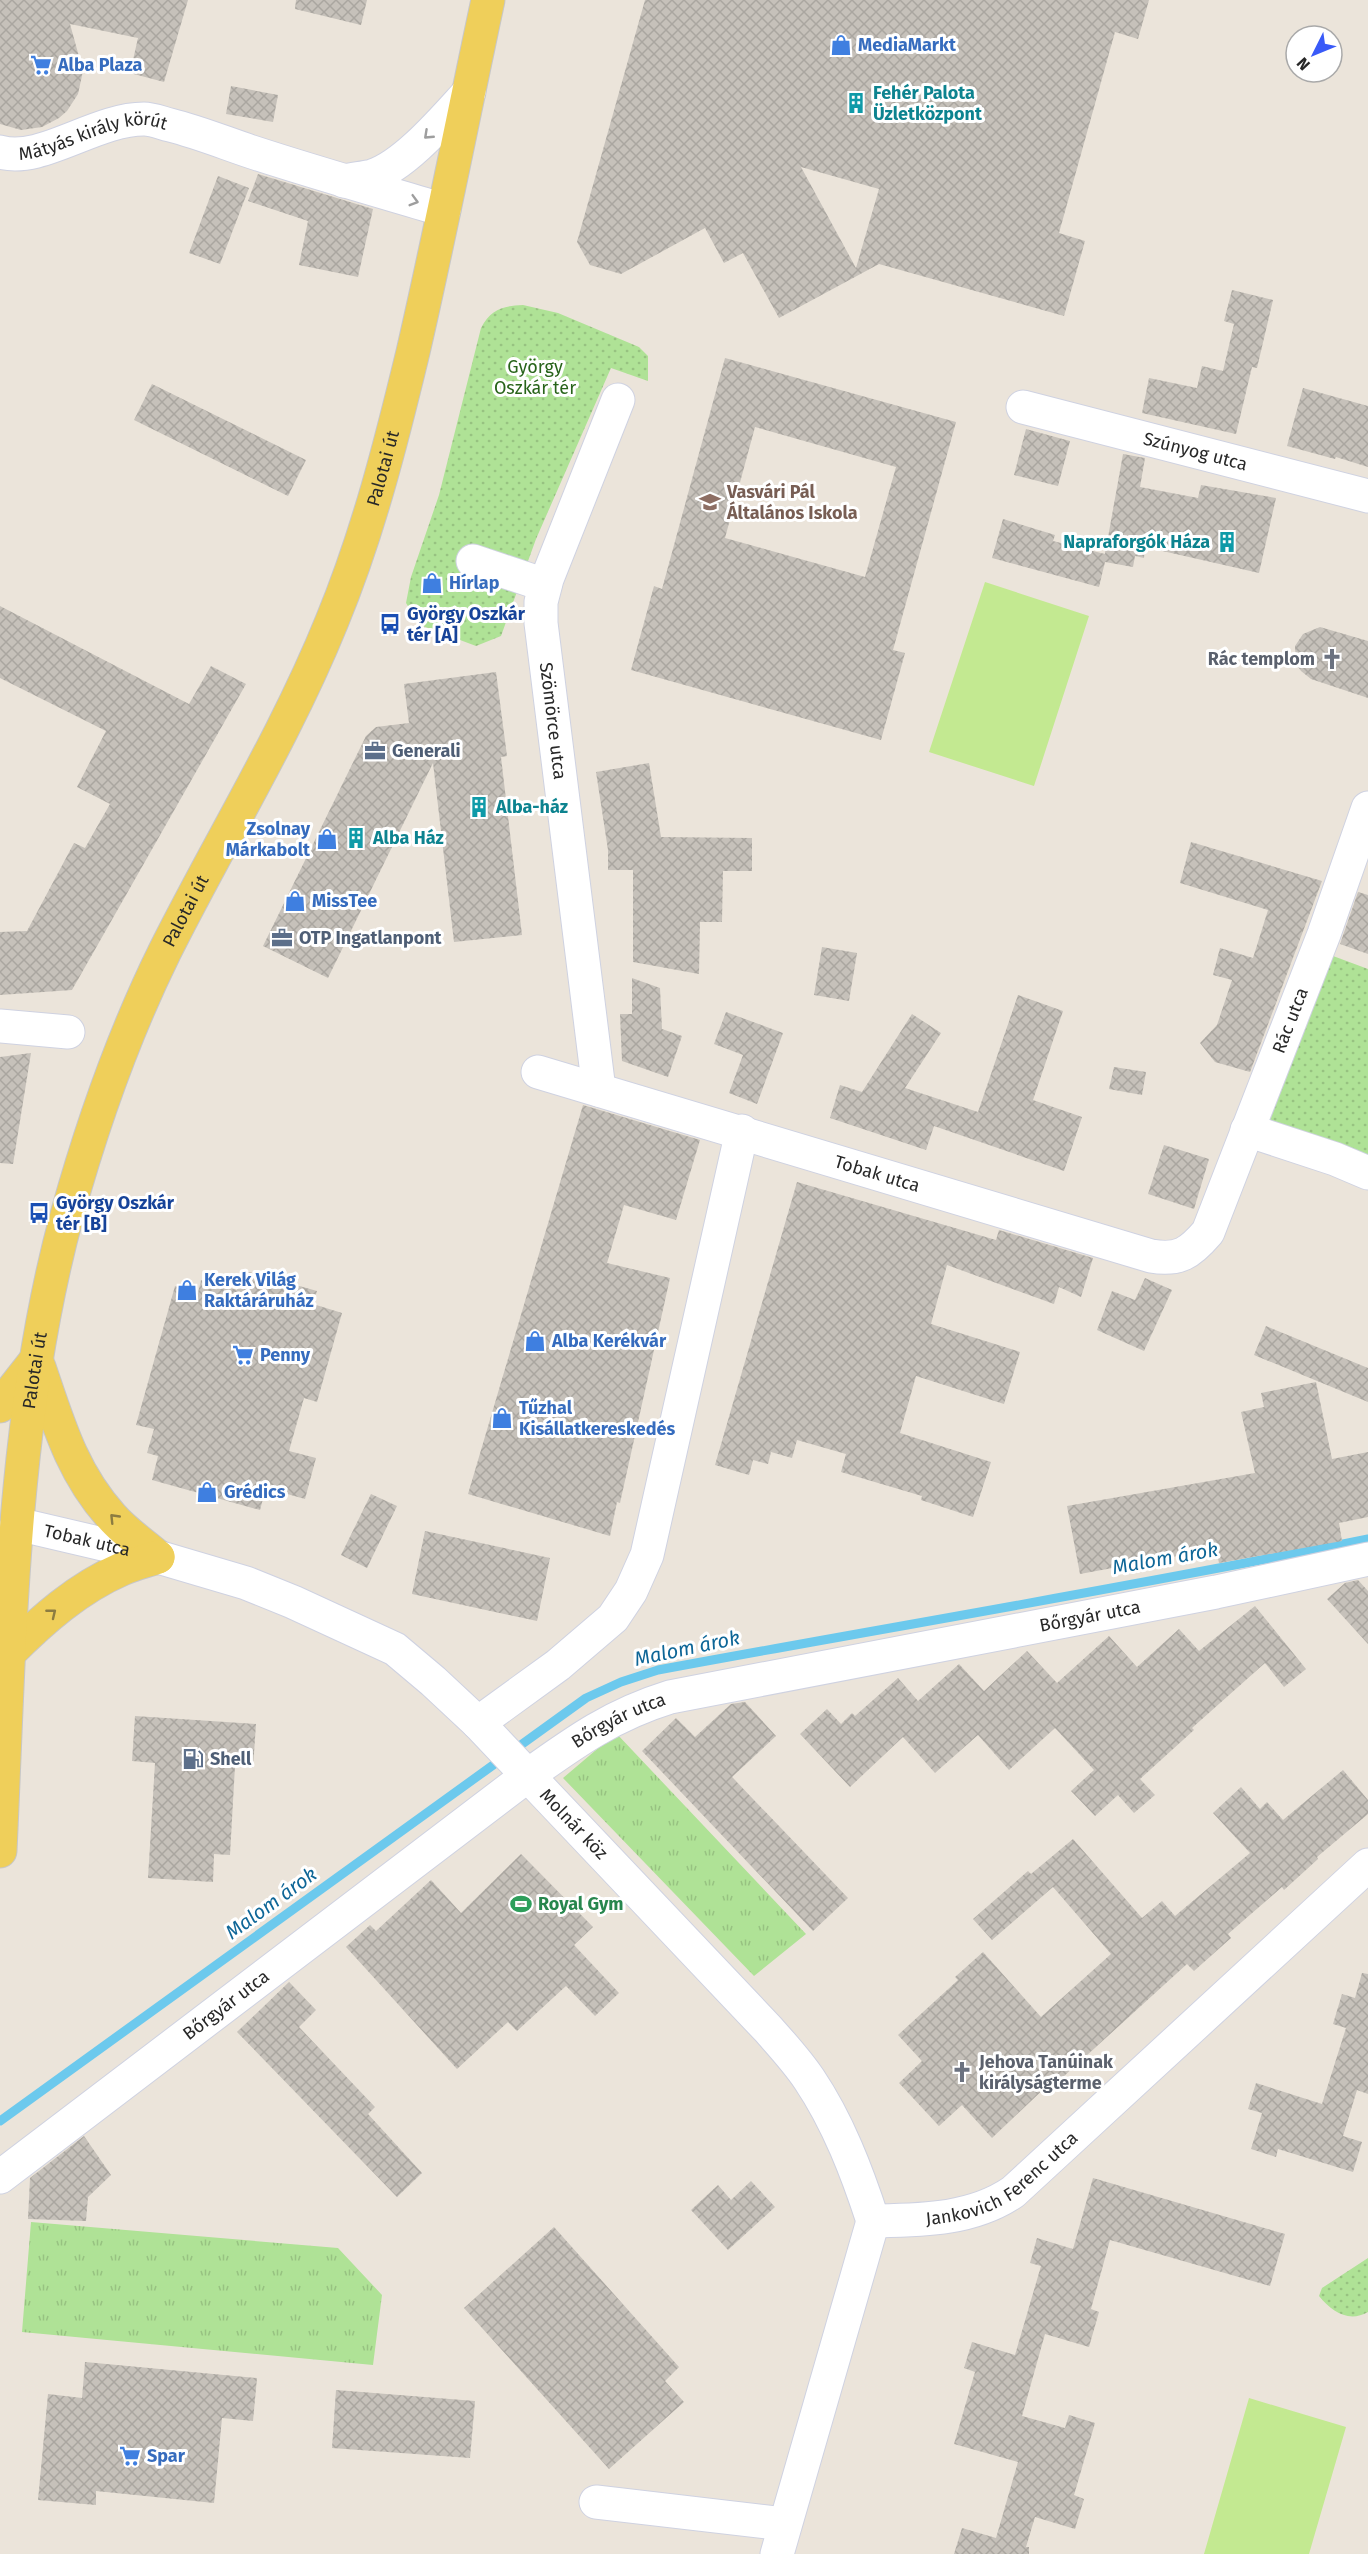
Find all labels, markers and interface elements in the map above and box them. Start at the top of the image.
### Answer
north arrow [1284,24,1344,84]
shop icon: MediaMarkt [829,33,853,57]
place label: MediaMarkt [858,34,957,56]
supermarket icon: Alba Plaza [29,53,53,77]
place label: Alba Plaza [57,54,142,76]
text: N [1293,54,1314,74]
place label: Fehér Palota Üzletközpont [873,82,983,125]
building icon: Fehér Palota Üzletközpont [844,91,868,115]
street label: Mátyás király körút [17,108,171,165]
one-way arrow [425,127,436,138]
one-way arrow [408,194,418,206]
park label: György Oszkár tér [494,356,576,399]
street label: Szúnyog utca [1141,427,1250,475]
street label: Palotai út [362,428,404,509]
place label: Vasvári Pál Általános Iskola [726,481,858,524]
school or university icon: Vasvári Pál Általános Iskola [698,490,722,514]
building icon: Napraforgók Háza [1215,530,1239,554]
place label: Napraforgók Háza [1063,531,1210,553]
shop icon: Hírlap [420,571,444,595]
place label: Hírlap [449,572,500,594]
place label: György Oszkár tér [A] [407,603,526,646]
bus stop icon: György Oszkár tér [A] [378,612,402,636]
church icon: Rác templom [1320,647,1344,671]
place label: Rác templom [1208,648,1315,670]
street label: Szömörce utca [535,661,571,781]
office icon: Generali [363,739,387,763]
place label: Generali [392,740,461,762]
building icon: Alba-ház [467,795,491,819]
place label: Alba-ház [495,796,568,818]
place label: Zsolnay Márkabolt [226,818,311,861]
building icon: Alba Ház [344,826,368,850]
shop icon: Zsolnay Márkabolt [315,827,339,851]
place label: Alba Ház [372,827,444,849]
street label: Palotai út [158,871,214,950]
shop icon: MissTee [283,889,307,913]
place label: MissTee [312,890,377,912]
office icon: OTP Ingatlanpont [270,926,294,950]
place label: OTP Ingatlanpont [299,927,443,949]
street label: Rác utca [1268,984,1313,1057]
street label: Tobak utca [832,1151,922,1197]
place label: György Oszkár tér [B] [56,1192,175,1235]
bus stop icon: György Oszkár tér [B] [27,1201,51,1225]
place label: Kerek Világ Raktáráruház [204,1269,314,1312]
shop icon: Kerek Világ Raktáráruház [175,1278,199,1302]
shop icon: Alba Kerékvár [523,1329,547,1353]
street label: Palotai út [18,1330,52,1410]
place label: Alba Kerékvár [551,1330,667,1352]
supermarket icon: Penny [231,1343,255,1367]
place label: Penny [260,1344,311,1366]
place label: Tűzhal Kisállatkereskedés [519,1397,675,1440]
shop icon: Tűzhal Kisállatkereskedés [490,1406,514,1430]
shop icon: Grédics [195,1480,219,1504]
place label: Grédics [224,1481,286,1503]
one-way arrow [110,1515,121,1525]
street label: Tobak utca [42,1520,133,1561]
water label: Malom árok [1110,1537,1220,1579]
street label: Bőrgyár utca [1037,1596,1142,1637]
one-way arrow [45,1609,56,1620]
water label: Malom árok [632,1625,742,1671]
street label: Bőrgyár utca [567,1688,668,1753]
fuel station icon: Shell [181,1747,205,1771]
place label: Shell [210,1748,252,1770]
street label: Molnár köz [535,1784,613,1864]
water label: Malom árok [221,1862,321,1944]
sports icon: Royal Gym [509,1892,533,1916]
place label: Royal Gym [538,1893,624,1915]
street label: Bőrgyár utca [179,1965,273,2045]
place label: Jehova Tanúinak királyságterme [978,2051,1114,2094]
church icon: Jehova Tanúinak királyságterme [950,2060,974,2084]
street label: Jankovich Ferenc utca [925,2127,1082,2230]
supermarket icon: Spar [118,2444,142,2468]
place label: Spar [147,2445,186,2467]

